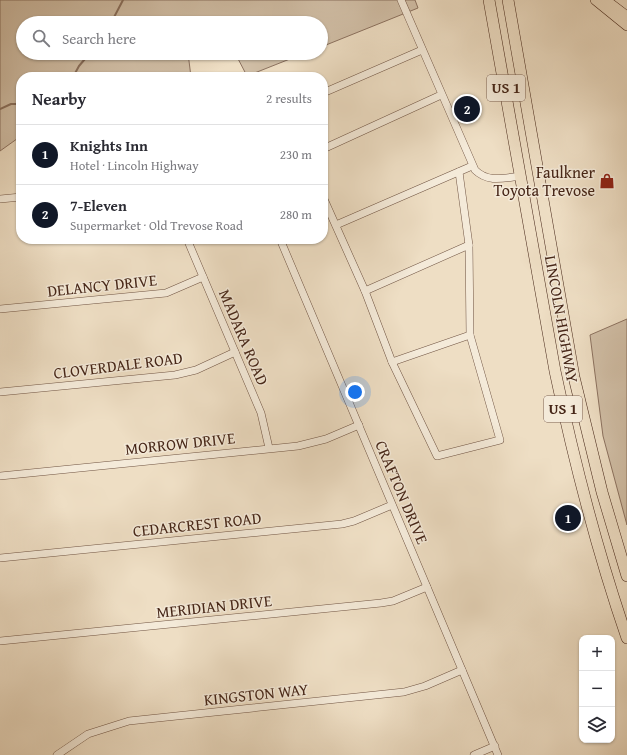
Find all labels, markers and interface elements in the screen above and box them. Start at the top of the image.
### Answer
search box [16,16,328,60]
icon: search [30,27,52,49]
text: Search here [62,28,136,49]
road number: US 1 [487,75,525,101]
text: Nearby [32,86,86,111]
text: 2 results [266,89,312,108]
pin: 2 [454,94,480,124]
text: Knights Inn [70,135,148,156]
text: 1 [42,145,48,164]
text: 230 m [280,145,312,164]
text: Hotel · Lincoln Highway [70,156,199,175]
place label: Faulkner Toyota Trevose [493,160,595,202]
shop icon: Faulkner Toyota Trevose [598,172,616,190]
text: 7-Eleven [70,195,127,216]
text: 2 [42,205,48,224]
text: 280 m [280,205,312,224]
text: Supermarket · Old Trevose Road [70,216,243,235]
street label: LINCOLN HIGHWAY [539,253,585,385]
street label: DELANCY DRIVE [46,267,158,303]
street label: MADARA ROAD [213,285,275,389]
street label: CLOVERDALE ROAD [52,345,184,385]
your location [345,382,365,402]
road number: US 1 [544,396,582,422]
street label: MORROW DRIVE [124,425,236,461]
street label: CRAFTON DRIVE [369,436,435,548]
pin: 1 [555,503,581,533]
street label: CEDARCREST ROAD [132,505,263,543]
street label: MERIDIAN DRIVE [155,588,273,624]
map controls [579,635,615,743]
button: + [579,635,615,671]
button: − [579,671,615,707]
street label: KINGSTON WAY [203,677,310,711]
button: layers [579,707,615,743]

